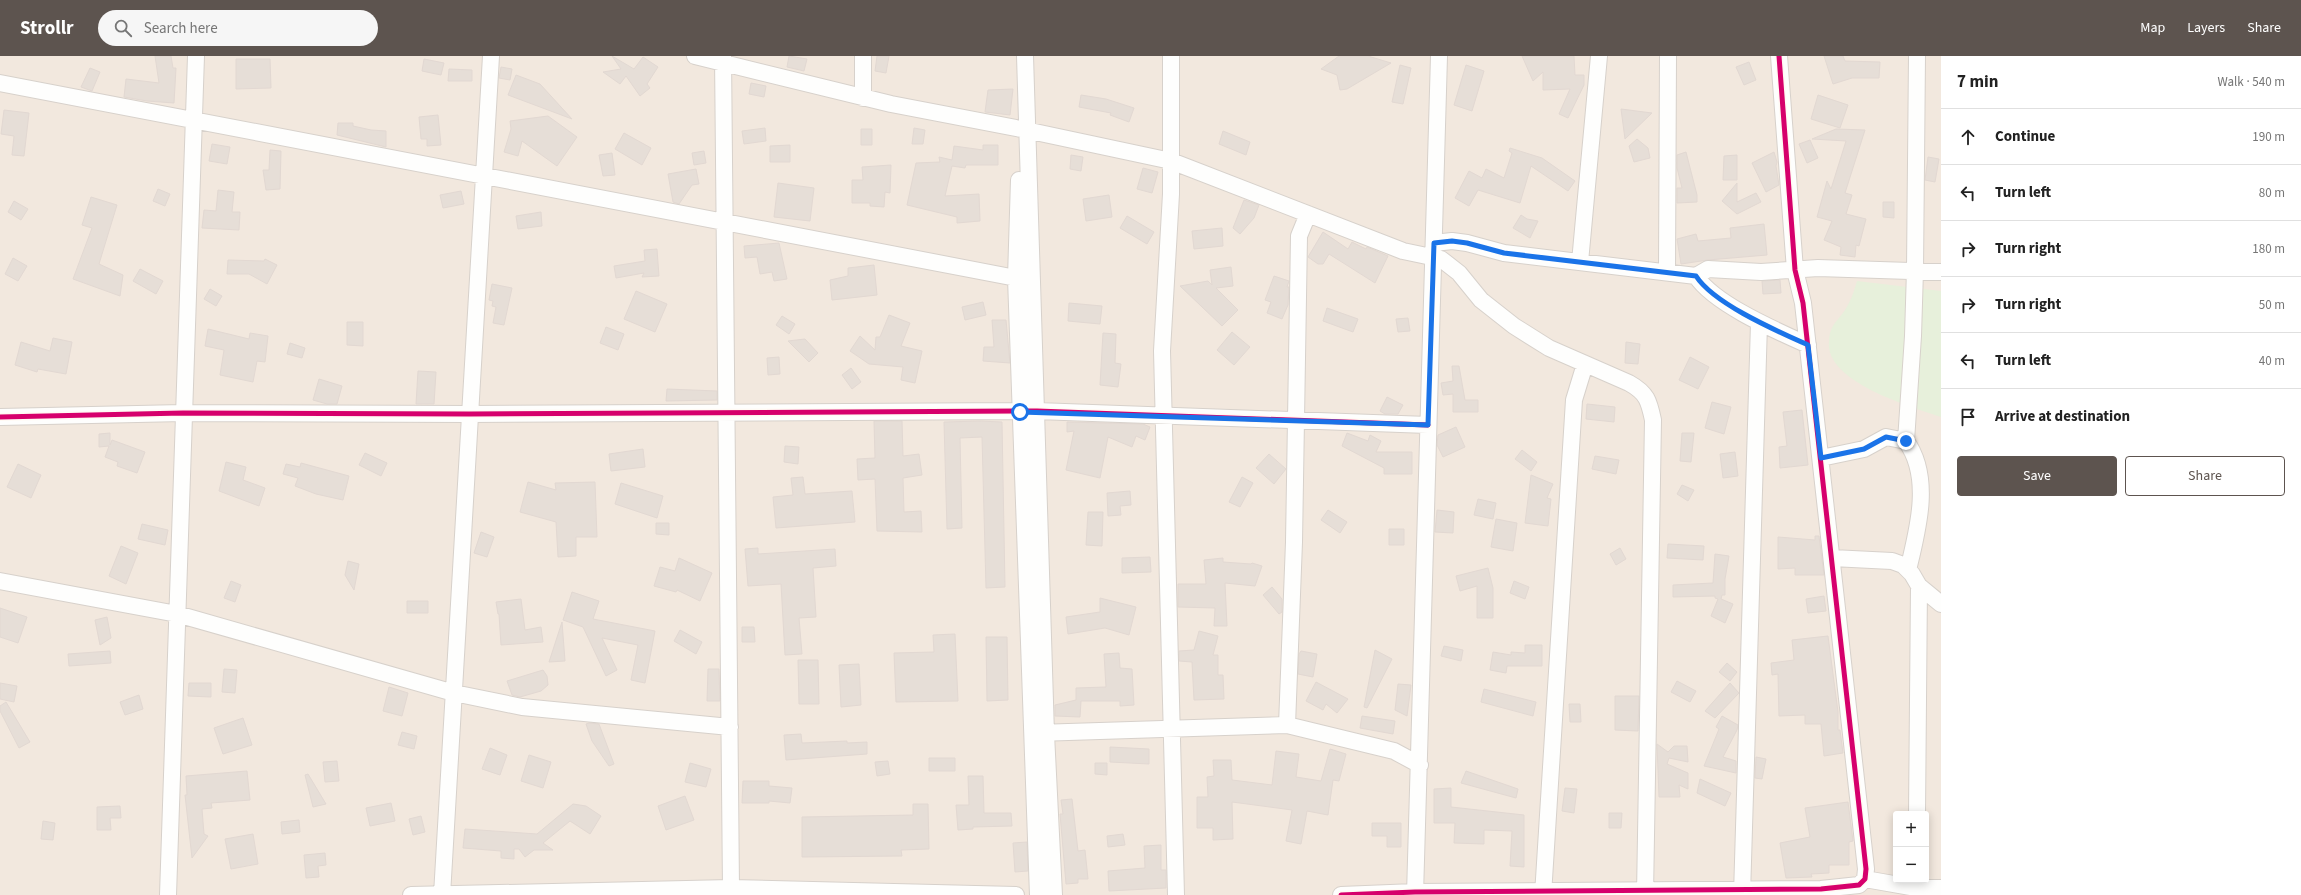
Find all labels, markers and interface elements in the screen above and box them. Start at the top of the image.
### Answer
search box [98,10,378,46]
text: Strollr [20,15,74,42]
icon: search [112,17,134,39]
text: Search here [144,18,218,39]
text: Map [2140,18,2165,38]
text: Layers [2187,18,2225,38]
text: Share [2247,18,2281,38]
text: 7 min [1957,70,1998,94]
text: Walk · 540 m [2217,73,2285,91]
icon: ahead [1957,126,1979,148]
text: Continue [1995,126,2055,147]
text: 190 m [2252,128,2285,146]
icon: left [1957,182,1979,204]
text: Turn left [1995,182,2051,203]
text: 80 m [2259,184,2285,202]
icon: right [1957,238,1979,260]
text: Turn right [1995,238,2061,259]
text: 180 m [2252,240,2285,258]
icon: right [1957,294,1979,316]
text: Turn right [1995,294,2061,315]
text: 50 m [2259,296,2285,314]
icon: left [1957,350,1979,372]
text: Turn left [1995,350,2051,371]
text: 40 m [2259,352,2285,370]
route start [1011,403,1029,421]
icon: arrive [1957,406,1979,428]
text: Arrive at destination [1995,406,2130,427]
route end [1897,432,1915,450]
button: Save [1957,456,2117,496]
button: Share [2125,456,2285,496]
map controls [1893,811,1929,883]
button: + [1893,811,1929,847]
button: − [1893,847,1929,883]

